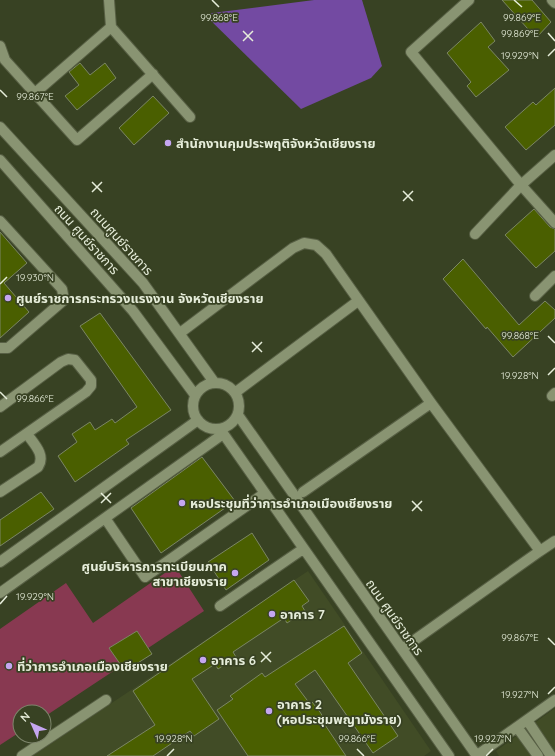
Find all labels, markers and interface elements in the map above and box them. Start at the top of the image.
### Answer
text: 99.868°E [200,11,238,24]
text: 99.869°E [503,11,541,24]
text: 99.869°E [501,27,539,40]
text: 19.929°N [501,49,539,62]
text: 99.867°E [16,90,54,103]
place label: สำนักงานคุมประพฤติจังหวัดเชียงราย [176,135,375,151]
marker: สำนักงานคุมประพฤติจังหวัดเชียงราย [163,138,173,148]
street label: ถนน ศูนย์ราชการ [51,200,123,278]
street label: ถนนศูนย์ราชการ [87,204,157,278]
text: 19.930°N [16,271,54,284]
place label: ศูนย์ราชการกระทรวงแรงงาน จังหวัดเชียงราย [16,290,264,307]
marker: ศูนย์ราชการกระทรวงแรงงาน จังหวัดเชียงราย [3,293,13,303]
text: 99.868°E [501,329,539,342]
text: 19.928°N [501,369,539,382]
text: 99.866°E [16,392,54,405]
place label: หอประชุมที่ว่าการอำเภอเมืองเชียงราย [190,494,392,511]
marker: หอประชุมที่ว่าการอำเภอเมืองเชียงราย [177,498,187,508]
place label: ศูนย์บริหารการทะเบียนภาค สาขาเชียงราย [82,558,227,589]
marker: ศูนย์บริหารการทะเบียนภาค สาขาเชียงราย [230,568,240,578]
street label: ถนน ศูนย์ราชการ [363,576,427,658]
text: 19.929°N [16,590,54,603]
place label: อาคาร 7 [280,606,325,622]
marker: อาคาร 7 [267,609,277,619]
text: 99.867°E [501,631,539,644]
place label: อาคาร 6 [211,652,256,668]
marker: อาคาร 6 [198,655,208,665]
place label: ที่ว่าการอำเภอเมืองเชียงราย [17,657,168,674]
marker: ที่ว่าการอำเภอเมืองเชียงราย [4,661,14,671]
text: 19.927°N [501,688,539,701]
place label: อาคาร 2 (หอประชุมพญามังราย) [277,696,402,727]
north arrow [12,704,52,744]
marker: อาคาร 2 (หอประชุมพญามังราย) [264,706,274,716]
text: N [17,709,33,725]
text: 19.928°N [155,732,193,745]
text: 99.866°E [338,732,376,745]
text: 19.927°N [474,732,512,745]

